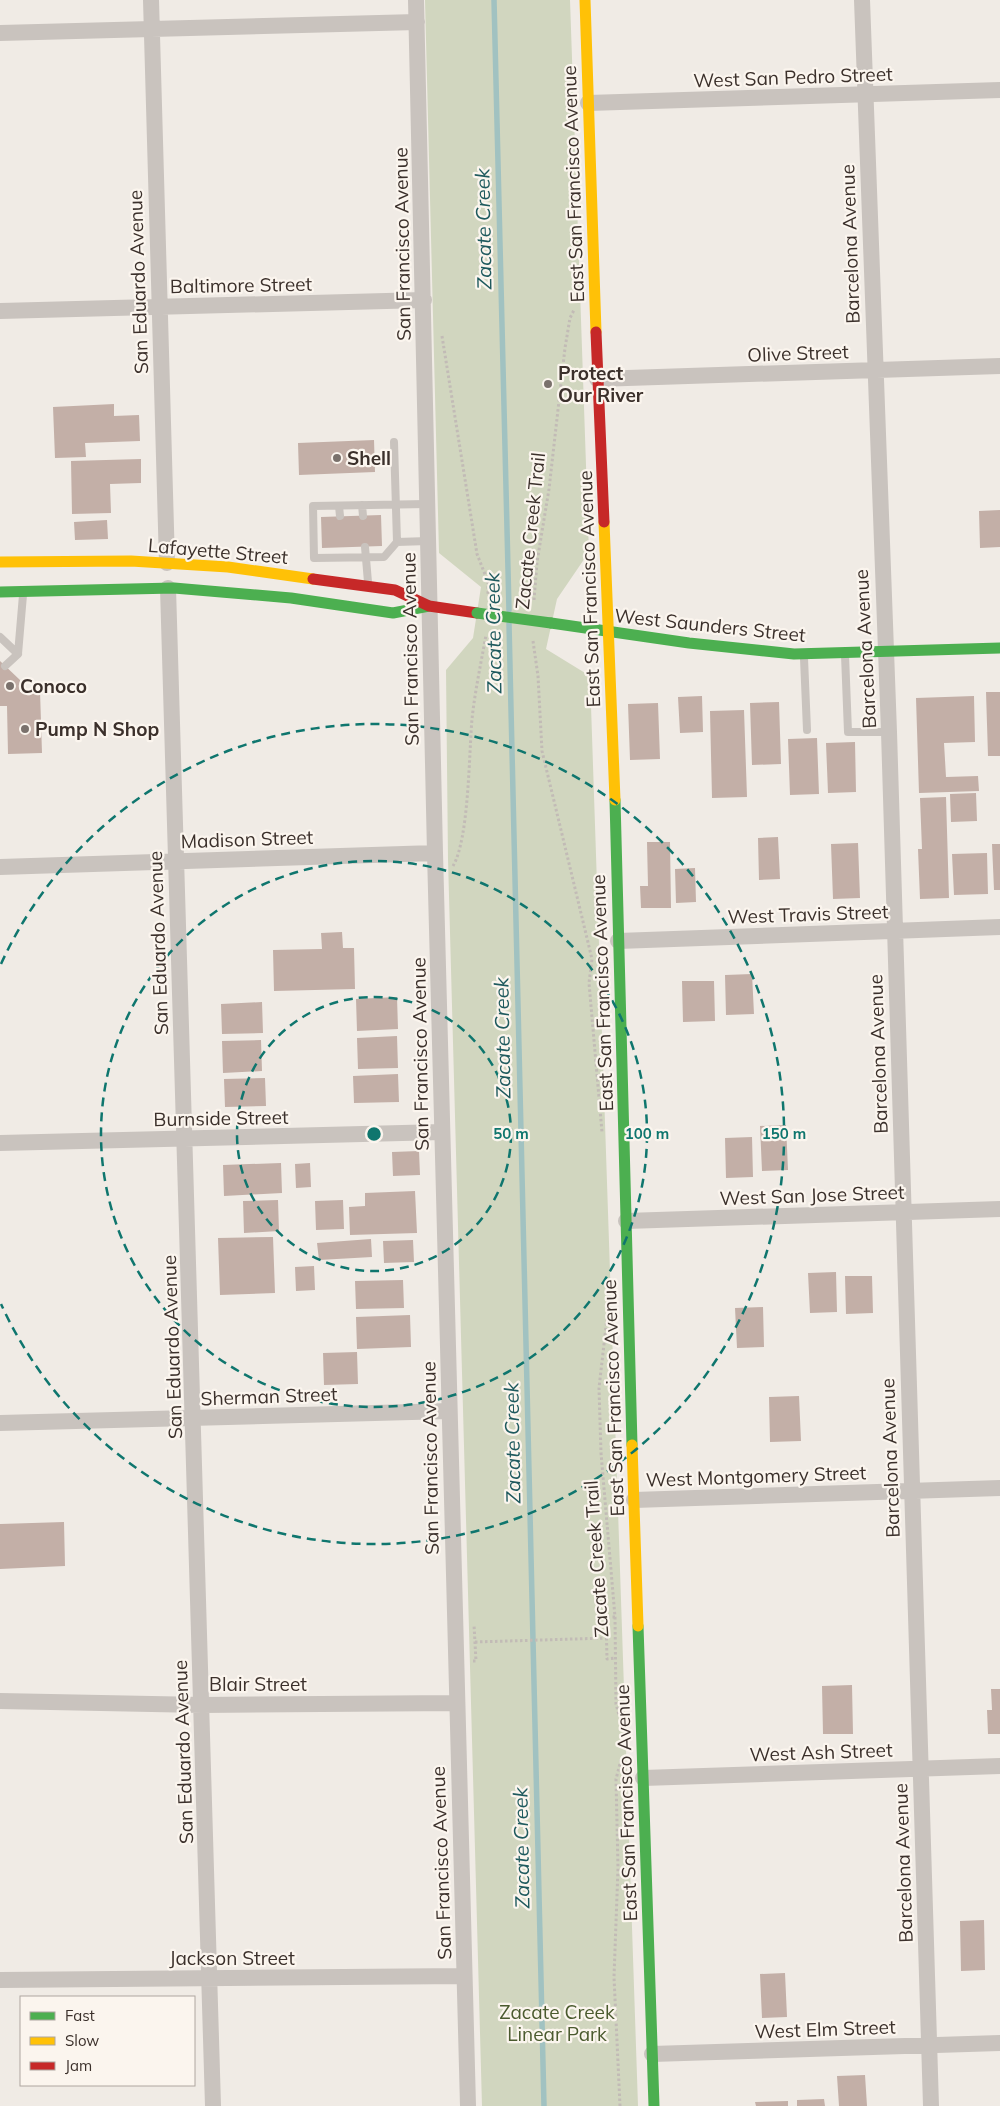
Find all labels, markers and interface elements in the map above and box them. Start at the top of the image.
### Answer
street label: West San Pedro Street [693,62,893,92]
street label: East San Francisco Avenue [557,65,589,303]
street label: San Francisco Avenue [388,147,416,341]
street label: Barcelona Avenue [835,164,865,324]
water label: Zacate Creek [469,167,497,290]
street label: San Eduardo Avenue [123,189,153,375]
street label: Baltimore Street [170,272,313,298]
street label: Olive Street [747,339,849,367]
place label: Protect Our River [558,361,644,407]
marker: Protect Our River [542,378,554,390]
place label: Shell [347,446,391,470]
street label: Zacate Creek Trail [510,451,550,611]
marker: Shell [331,452,343,464]
street label: East San Francisco Avenue [573,470,605,708]
street label: Lafayette Street [147,533,289,569]
street label: San Francisco Avenue [396,552,424,746]
street label: Barcelona Avenue [849,569,881,729]
water label: Zacate Creek [479,571,507,694]
street label: West Saunders Street [613,603,807,647]
place label: Conoco [20,674,87,698]
marker: Conoco [4,680,16,692]
place label: Pump N Shop [35,717,159,741]
marker: Pump N Shop [19,723,31,735]
street label: Madison Street [180,825,314,853]
street label: San Eduardo Avenue [143,850,173,1036]
street label: East San Francisco Avenue [586,874,618,1112]
street label: West Travis Street [727,899,889,929]
street label: San Francisco Avenue [406,957,434,1151]
street label: Barcelona Avenue [863,974,893,1134]
water label: Zacate Creek [488,976,516,1099]
street label: Burnside Street [153,1105,289,1131]
text: 50 m [493,1124,529,1143]
text: 100 m [625,1124,669,1143]
text: 150 m [762,1124,806,1143]
centre of rings [365,1125,383,1143]
street label: West San Jose Street [719,1180,905,1210]
street label: San Eduardo Avenue [157,1254,187,1440]
street label: East San Francisco Avenue [597,1279,629,1517]
street label: San Francisco Avenue [416,1361,444,1555]
street label: Barcelona Avenue [875,1378,905,1538]
water label: Zacate Creek [498,1381,526,1504]
street label: Sherman Street [200,1382,338,1410]
street label: West Montgomery Street [645,1460,867,1492]
street label: Zacate Creek Trail [579,1480,613,1638]
street label: San Eduardo Avenue [168,1659,198,1845]
street label: Blair Street [209,1672,307,1696]
street label: East San Francisco Avenue [610,1684,642,1922]
street label: West Ash Street [749,1737,893,1766]
street label: San Francisco Avenue [426,1766,456,1960]
street label: Barcelona Avenue [888,1783,918,1943]
water label: Zacate Creek [507,1786,535,1909]
street label: Jackson Street [169,1946,295,1970]
legend [20,1996,195,2086]
park label: Zacate Creek Linear Park [499,2000,615,2046]
text: Fast [65,2006,95,2025]
street label: West Elm Street [754,2015,896,2043]
text: Slow [65,2031,99,2050]
text: Jam [65,2056,92,2075]

